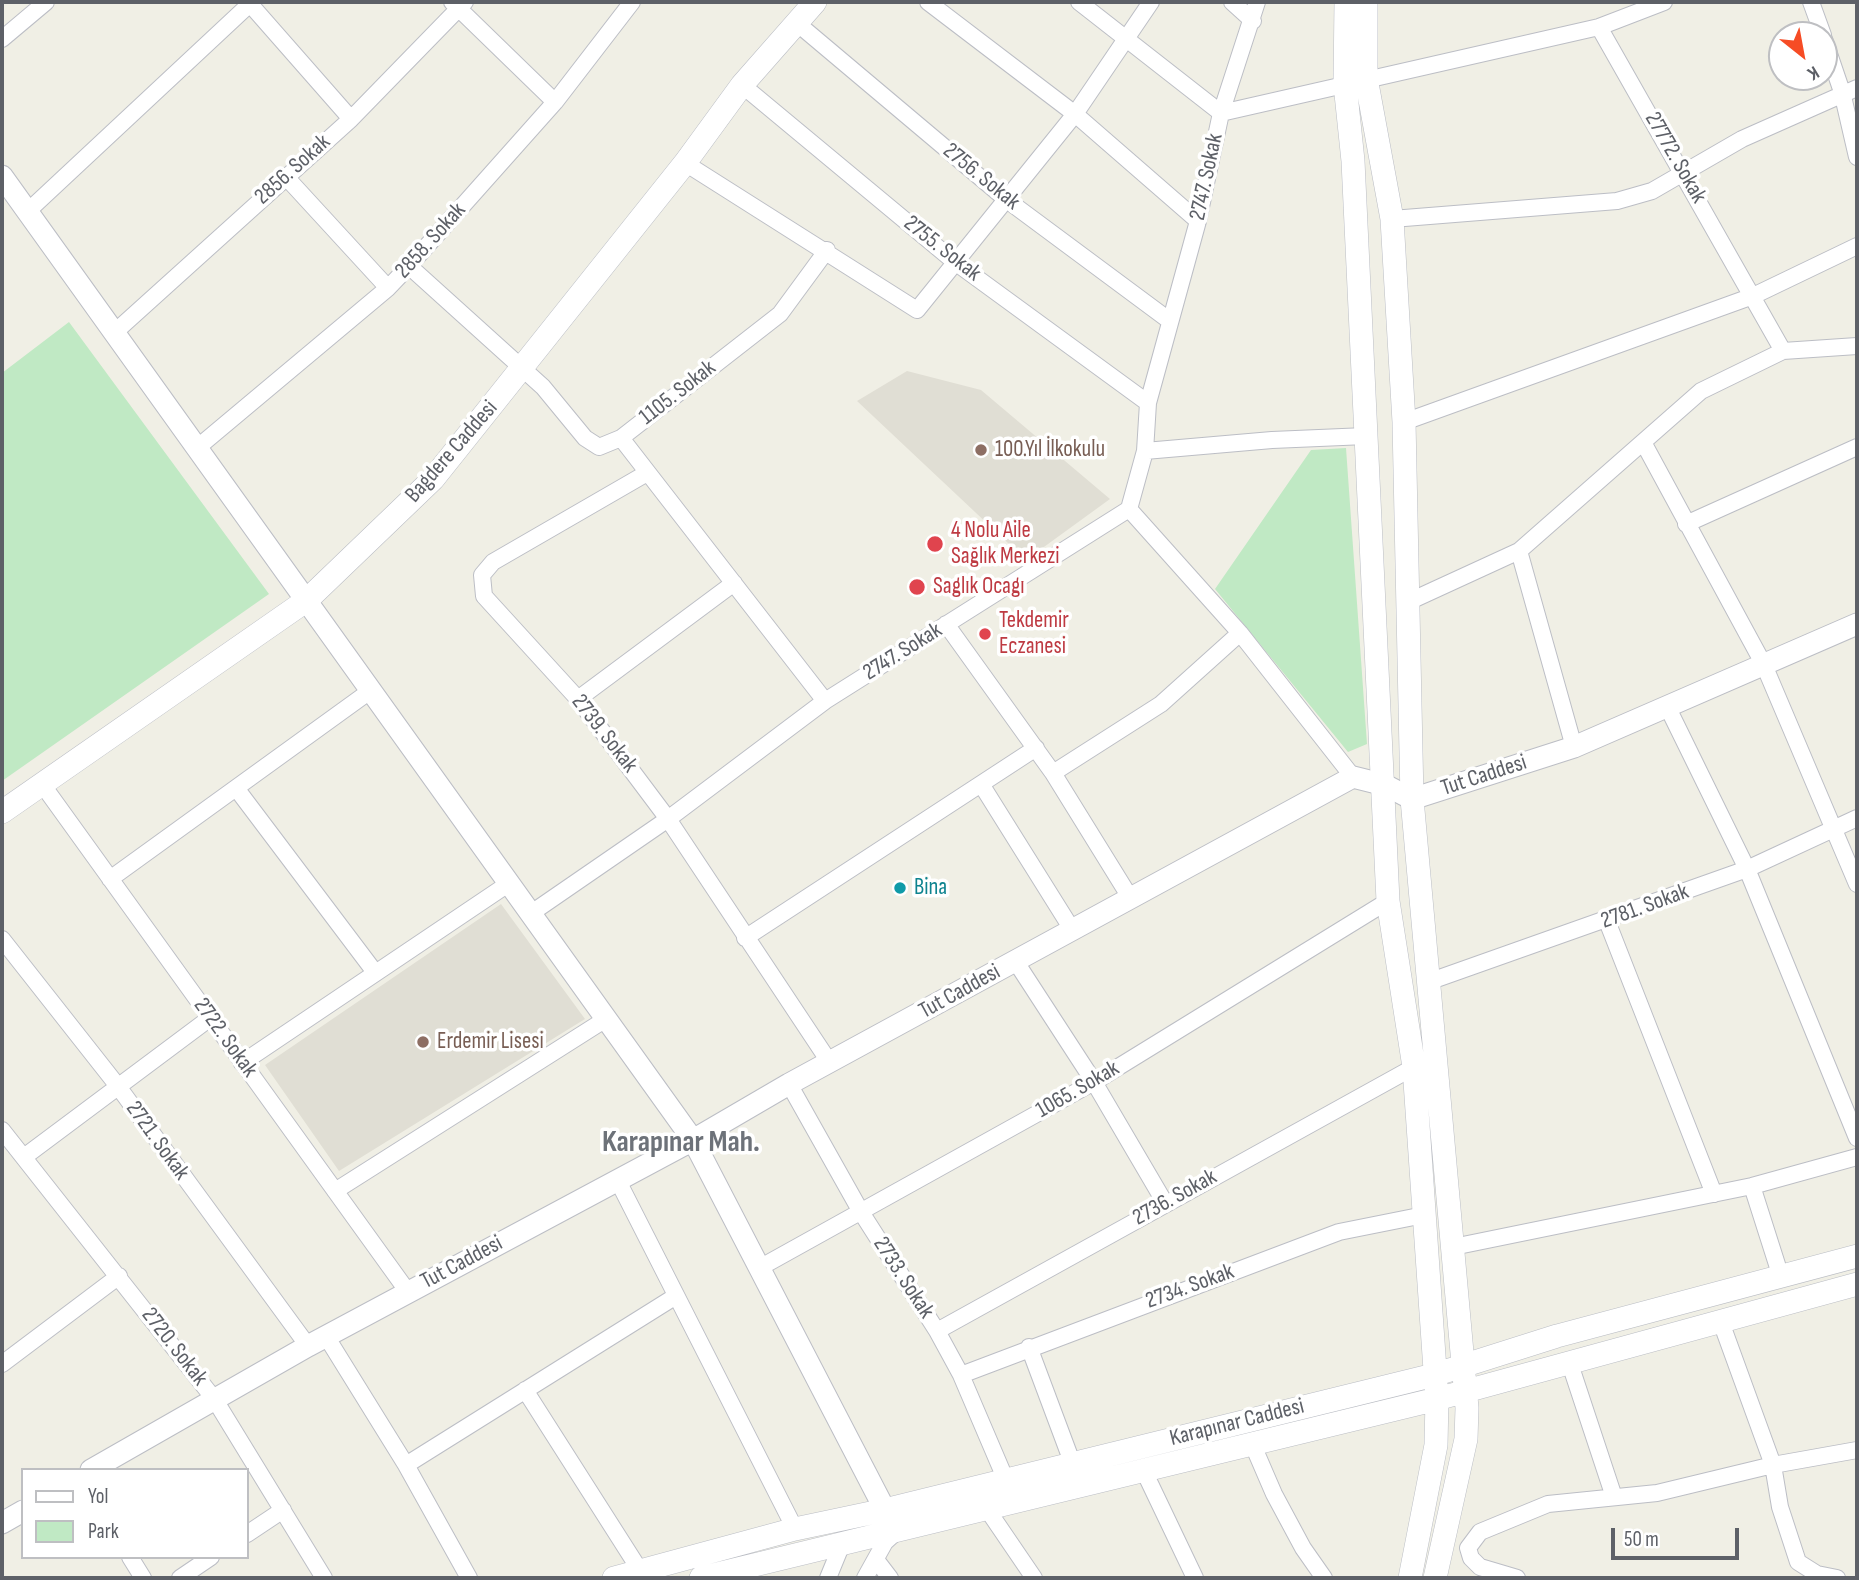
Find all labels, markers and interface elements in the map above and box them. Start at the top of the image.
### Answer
north arrow [1768,21,1838,91]
text: K [1803,60,1823,85]
street label: 27772. Sokak [1638,108,1712,208]
street label: 2856. Sokak [250,129,336,211]
street label: 2747. Sokak [1184,131,1230,223]
street label: 2756. Sokak [937,138,1025,216]
street label: 2858. Sokak [390,197,472,285]
street label: 2755. Sokak [898,210,986,288]
street label: 1105. Sokak [634,355,722,431]
street label: Bagdere Caddesi [400,395,504,509]
place label: 100.Yıl İlkokulu [995,436,1105,464]
marker: 100.Yıl İlkokulu [973,442,989,458]
place label: 4 Nolu Aile Sağlık Merkezi [951,517,1060,571]
marker: 4 Nolu Aile Sağlık Merkezi [925,534,945,554]
place label: Saglık Ocagı [933,573,1024,601]
marker: Saglık Ocagı [907,577,927,597]
place label: Tekdemir Eczanesi [999,607,1069,661]
street label: 2747. Sokak [858,617,948,687]
marker: Tekdemir Eczanesi [977,626,993,642]
street label: 2739. Sokak [565,689,643,779]
street label: Tut Caddesi [1438,749,1530,803]
place label: Bina [914,874,947,902]
street label: 2781. Sokak [1597,878,1693,936]
marker: Bina [892,880,908,896]
street label: Tut Caddesi [915,958,1005,1026]
street label: 2722. Sokak [187,993,263,1083]
place label: Erdemir Lisesi [437,1028,544,1056]
marker: Erdemir Lisesi [415,1034,431,1050]
street label: 1065. Sokak [1032,1055,1124,1125]
street label: 2721. Sokak [119,1096,195,1186]
district label: Karapınar Mah. [602,1125,760,1161]
street label: 2736. Sokak [1128,1164,1222,1232]
street label: Tut Caddesi [416,1230,508,1296]
street label: 2733. Sokak [866,1232,940,1324]
street label: 2734. Sokak [1142,1258,1238,1316]
street label: 2720. Sokak [135,1302,213,1392]
street label: Karapınar Caddesi [1167,1393,1307,1453]
legend [21,1468,248,1559]
text: Yol [88,1484,108,1509]
scale bar [1614,1514,1742,1558]
text: Park [88,1519,119,1544]
text: 50 m [1624,1527,1659,1552]

